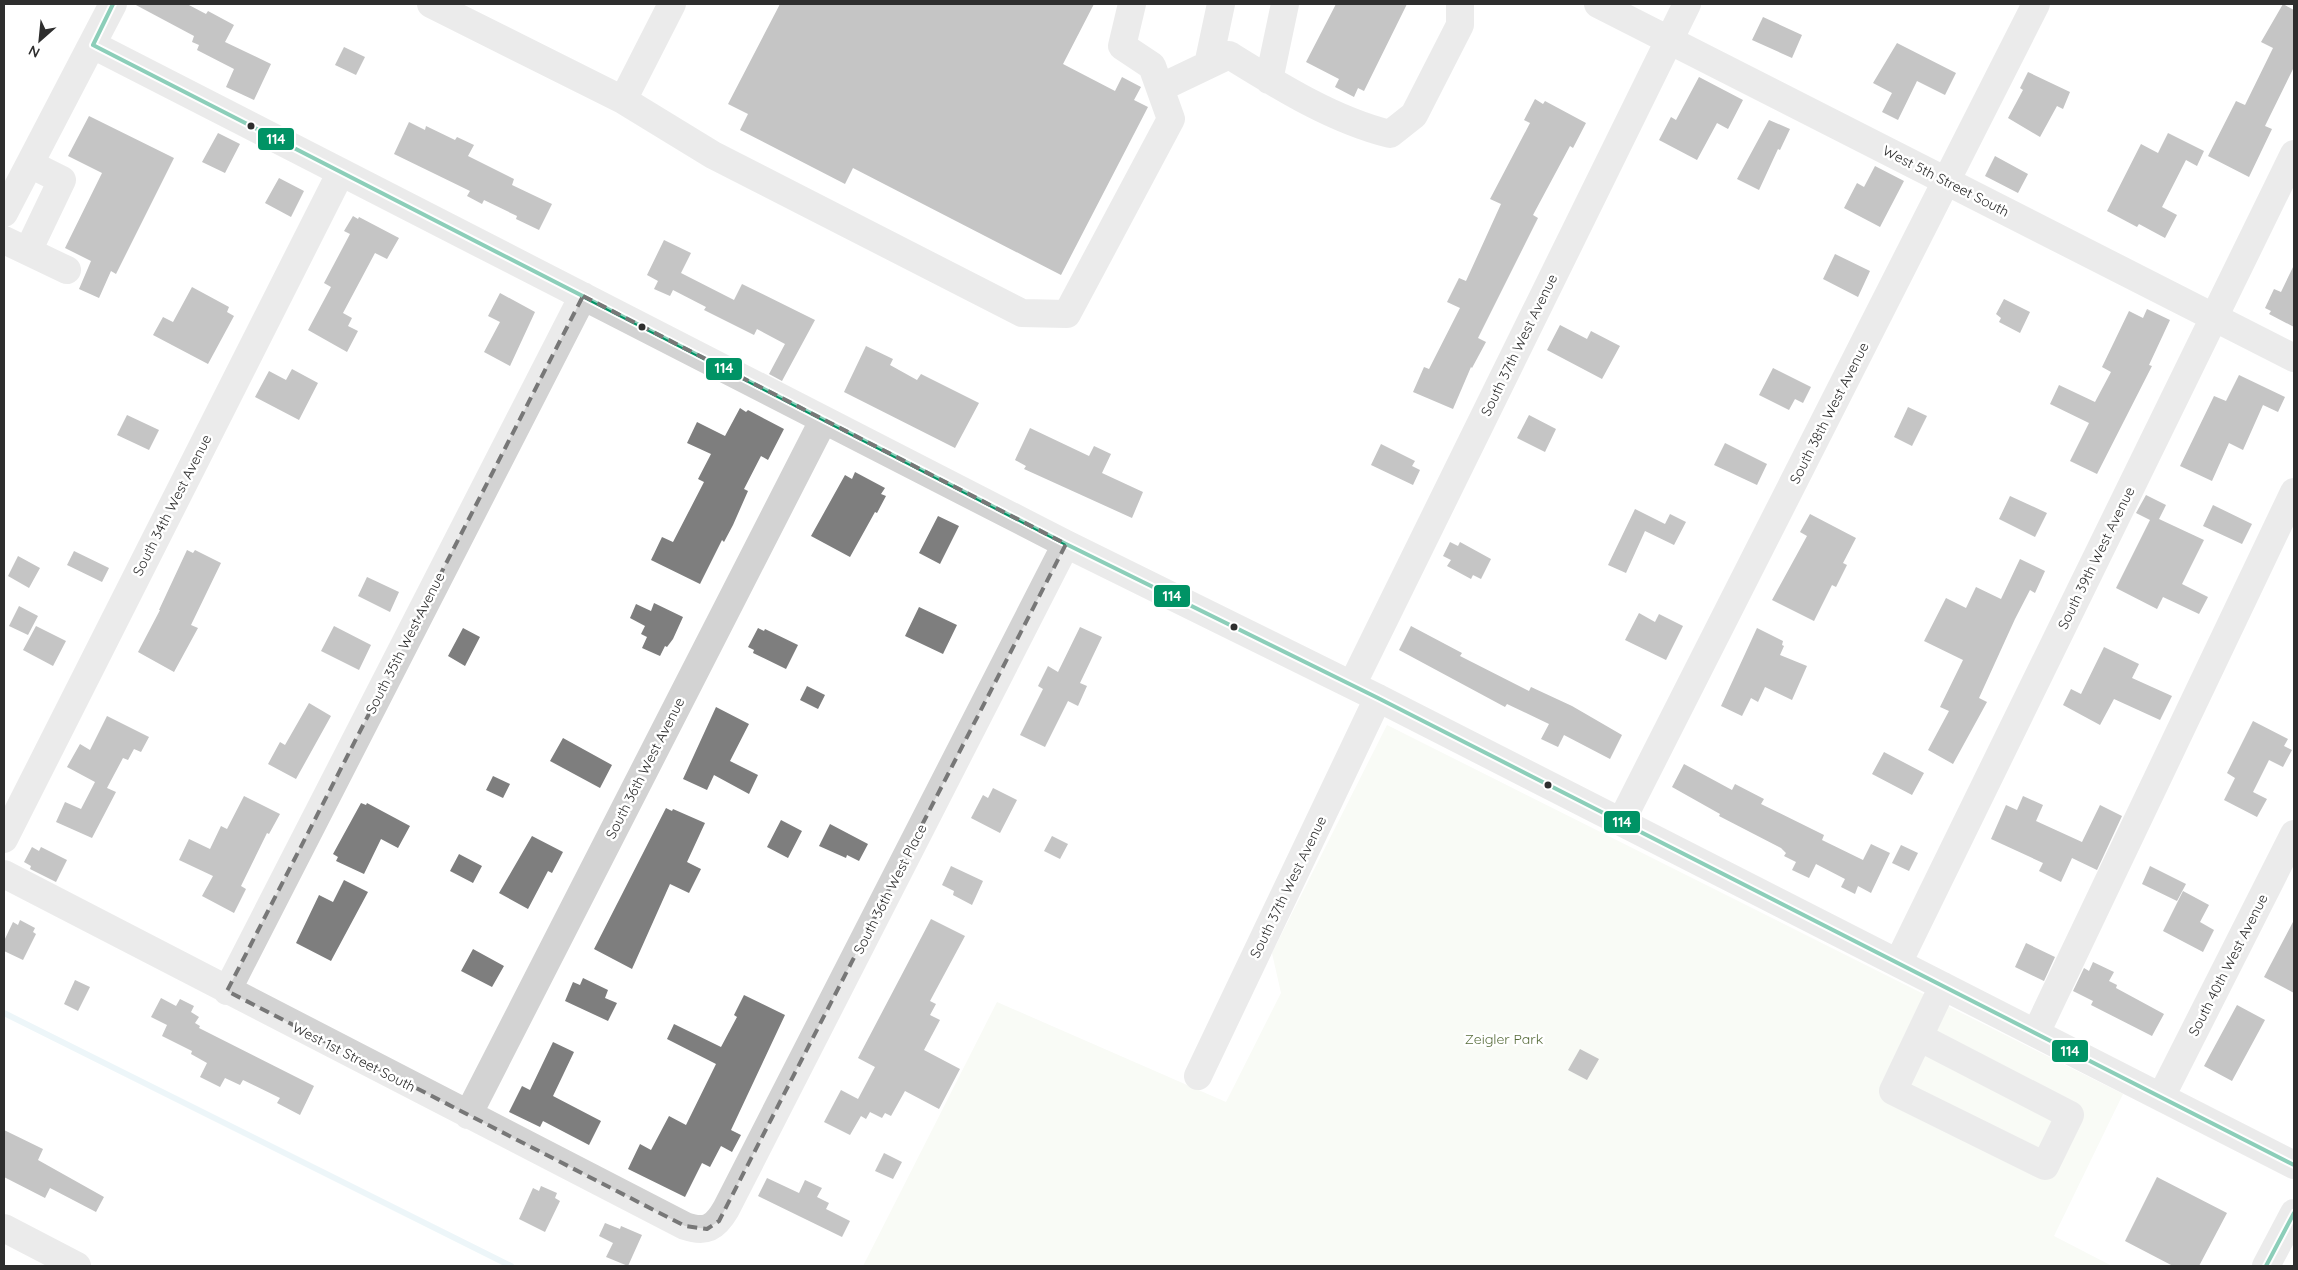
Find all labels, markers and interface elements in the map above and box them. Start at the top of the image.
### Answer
north arrow [15,15,65,65]
text: N [25,41,43,62]
unlabelled marker [246,121,256,131]
line badge: 114 [257,127,295,151]
text: 114 [266,130,286,148]
street label: West 5th Street South [1880,141,2012,221]
street label: South 37th West Avenue [1477,271,1561,419]
unlabelled marker [637,322,647,332]
street label: South 38th West Avenue [1785,339,1873,487]
line badge: 114 [705,357,743,381]
text: 114 [714,359,734,377]
street label: South 34th West Avenue [129,431,216,579]
street label: South 39th West Avenue [2054,484,2138,632]
street label: South 35th West Avenue [361,569,449,717]
line badge: 114 [1153,584,1191,608]
text: 114 [1162,587,1182,605]
unlabelled marker [1229,622,1239,632]
street label: South 36th West Avenue [601,694,689,842]
unlabelled marker [1543,780,1553,790]
line badge: 114 [1603,810,1641,834]
street label: South 37th West Avenue [1246,813,1330,961]
text: 114 [1612,813,1632,831]
street label: South 36th West Place [849,821,931,957]
street label: South 40th West Avenue [2184,891,2272,1039]
street label: West 1st Street South [289,1018,419,1096]
park label: Zeigler Park [1465,1030,1543,1048]
line badge: 114 [2051,1039,2089,1063]
text: 114 [2060,1042,2080,1060]

